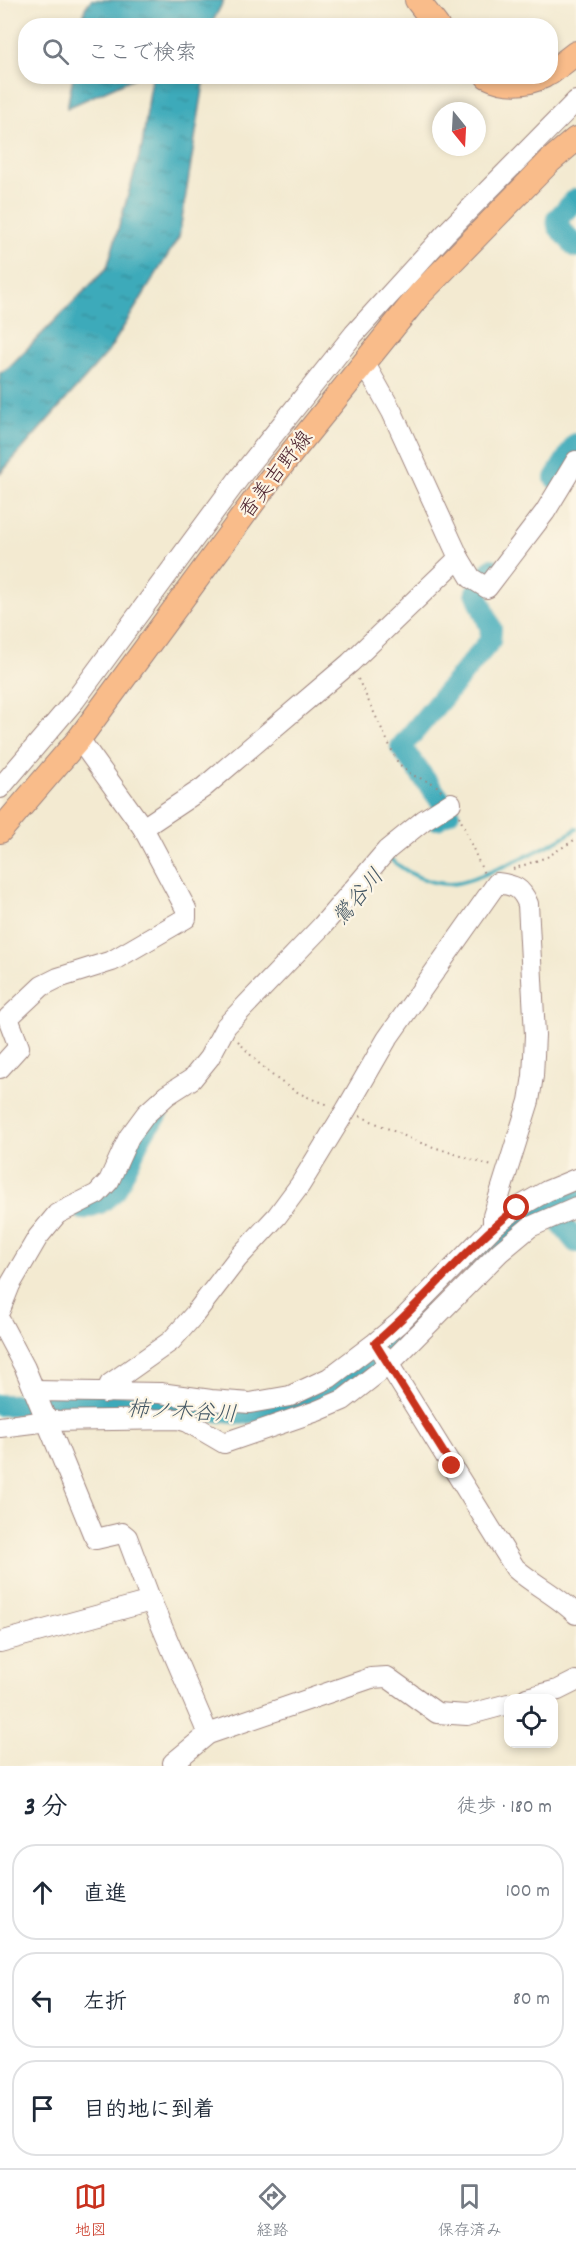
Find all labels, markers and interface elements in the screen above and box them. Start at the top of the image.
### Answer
search box [18,18,558,84]
icon: search [39,35,72,68]
text: ここで検索 [87,39,197,70]
north arrow [432,102,486,156]
street label: 香美吉野線 [233,425,322,526]
water label: 鶯谷川 [327,863,393,933]
route start [503,1194,529,1220]
water label: 柿ノ木谷川 [126,1395,238,1432]
route end [438,1452,464,1478]
map controls [504,1694,558,1748]
button: locate [504,1694,558,1748]
text: 3 分 [24,1790,68,1827]
text: 徒歩 · 180 m [457,1794,552,1822]
icon: ahead [26,1876,59,1909]
text: 100 m [506,1878,550,1906]
text: 直進 [83,1880,127,1911]
icon: left [26,1984,59,2017]
text: 80 m [513,1986,550,2014]
text: 左折 [83,1988,127,2019]
icon: arrive [26,2092,59,2125]
text: 目的地に到着 [83,2096,215,2127]
tab: 地図 [74,2180,107,2243]
tab: 経路 [256,2180,289,2243]
tab: 保存済み [438,2180,502,2243]

